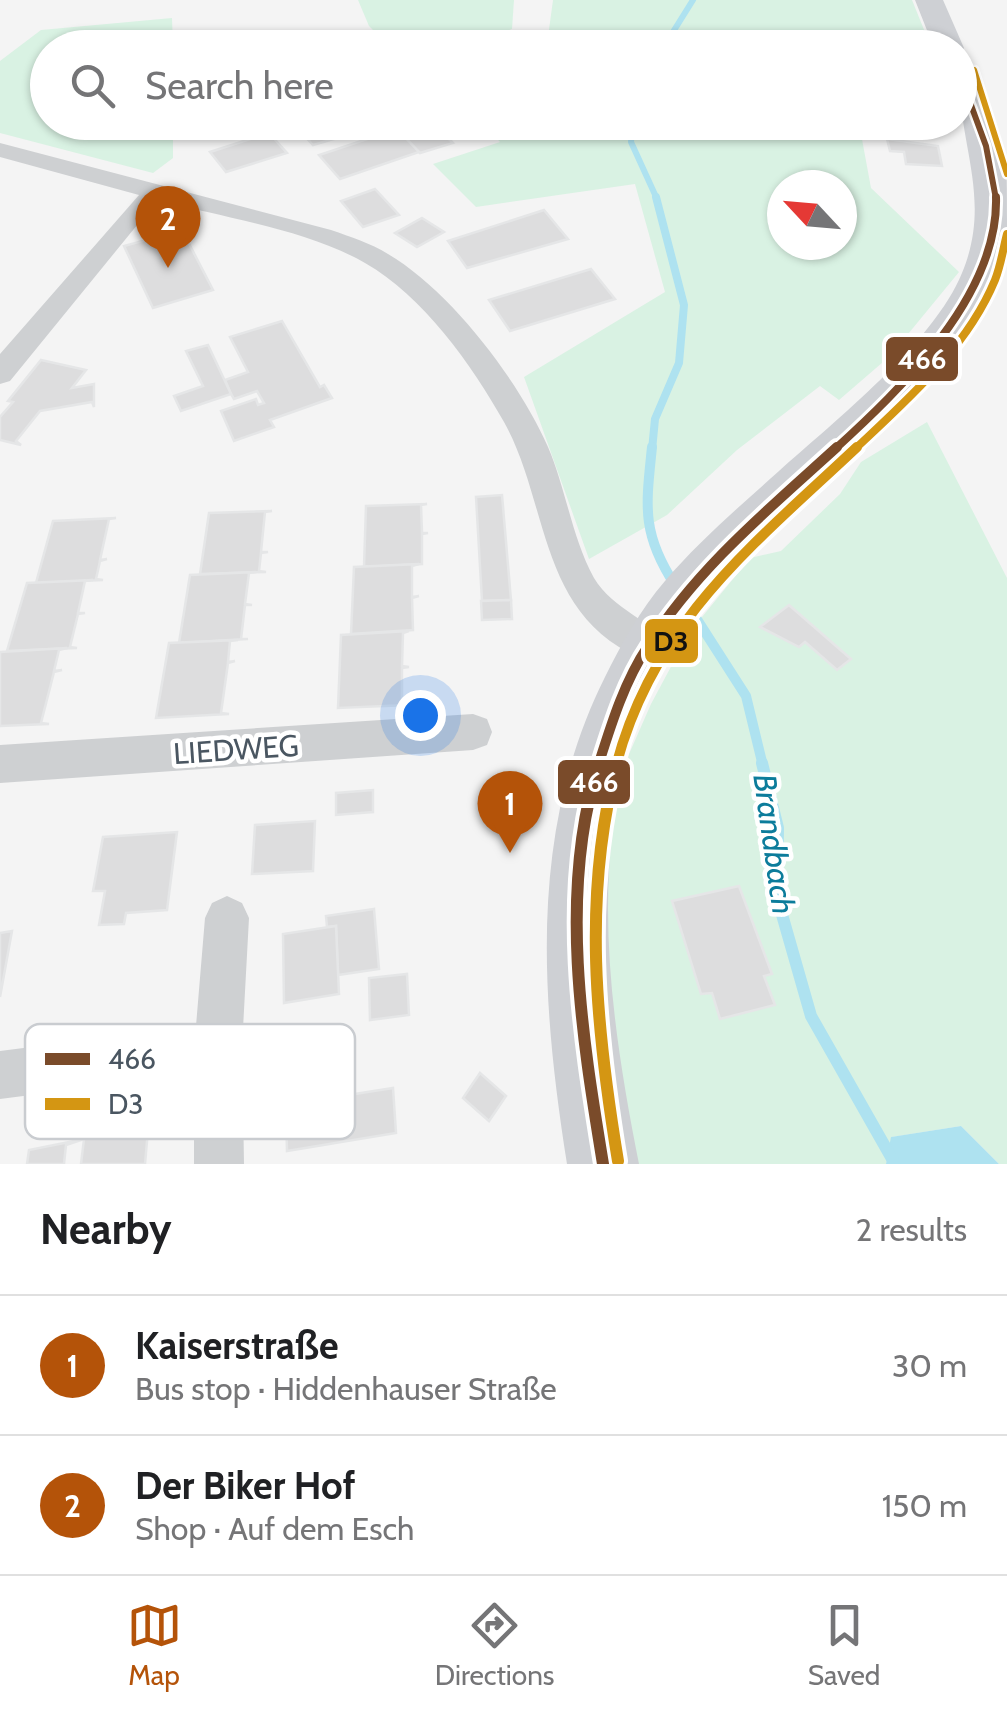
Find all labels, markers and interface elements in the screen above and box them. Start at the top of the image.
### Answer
search box [30,30,977,140]
icon: search [65,58,120,113]
text: Search here [145,62,334,109]
north arrow [767,170,857,260]
pin: 2 [136,186,200,268]
line badge: 466 [884,335,960,383]
text: 466 [898,342,946,376]
line badge: D3 [643,617,700,665]
text: D3 [653,624,689,658]
your location [395,690,446,741]
street label: LIEDWEG [172,727,300,772]
line badge: 466 [556,758,632,806]
text: 466 [570,765,618,799]
pin: 1 [478,770,542,853]
water label: Brandbach [745,771,804,917]
legend [25,1024,355,1139]
text: 466 [108,1042,156,1076]
text: D3 [108,1087,143,1121]
text: Nearby [40,1203,172,1255]
text: 2 results [856,1210,967,1249]
text: Kaiserstraße [135,1322,339,1369]
text: 1 [67,1346,78,1385]
text: 30 m [892,1346,967,1385]
text: Bus stop · Hiddenhauser Straße [135,1369,557,1408]
text: Der Biker Hof [135,1462,355,1509]
text: 2 [64,1486,81,1525]
text: 150 m [882,1486,967,1525]
text: Shop · Auf dem Esch [135,1509,414,1548]
tab: Map [127,1598,182,1692]
tab: Directions [435,1598,554,1692]
tab: Saved [808,1598,880,1692]

